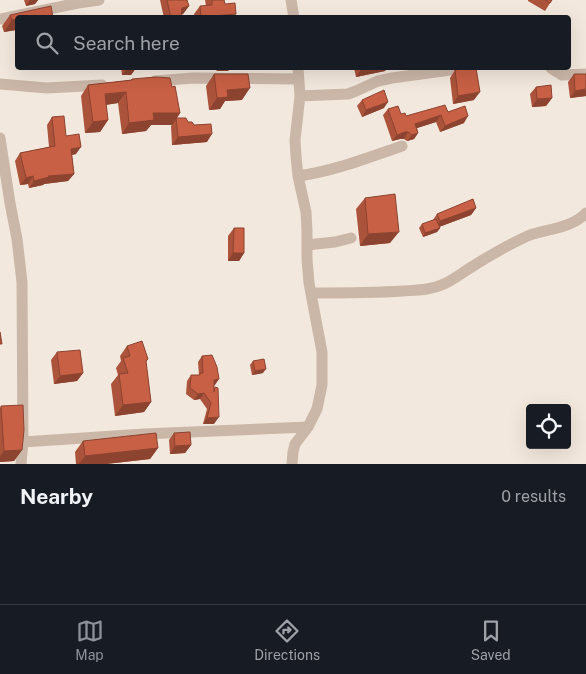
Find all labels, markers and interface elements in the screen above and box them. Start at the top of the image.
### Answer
search box [15,15,571,70]
icon: search [33,29,61,57]
text: Search here [73,32,180,54]
map controls [526,404,571,449]
button: locate [526,404,571,449]
text: Nearby [20,484,93,509]
text: 0 results [501,487,566,506]
tab: Map [75,617,104,663]
tab: Directions [254,617,320,663]
tab: Saved [471,617,511,663]

